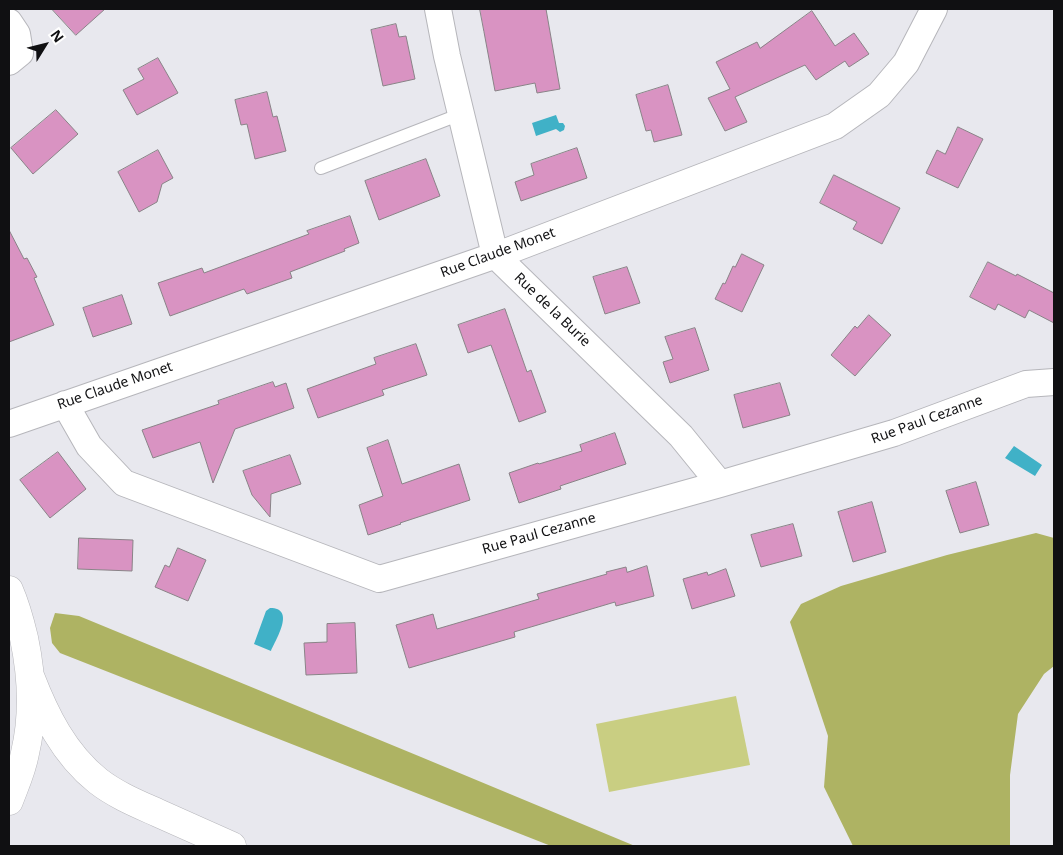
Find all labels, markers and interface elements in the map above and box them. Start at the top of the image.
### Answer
north arrow [20,20,70,70]
text: N [47,26,69,46]
street label: Rue Claude Monet [438,224,558,282]
street label: Rue de la Burie [510,270,594,350]
street label: Rue Claude Monet [55,358,175,414]
street label: Rue Paul Cezanne [869,392,985,448]
street label: Rue Paul Cezanne [480,510,598,558]

